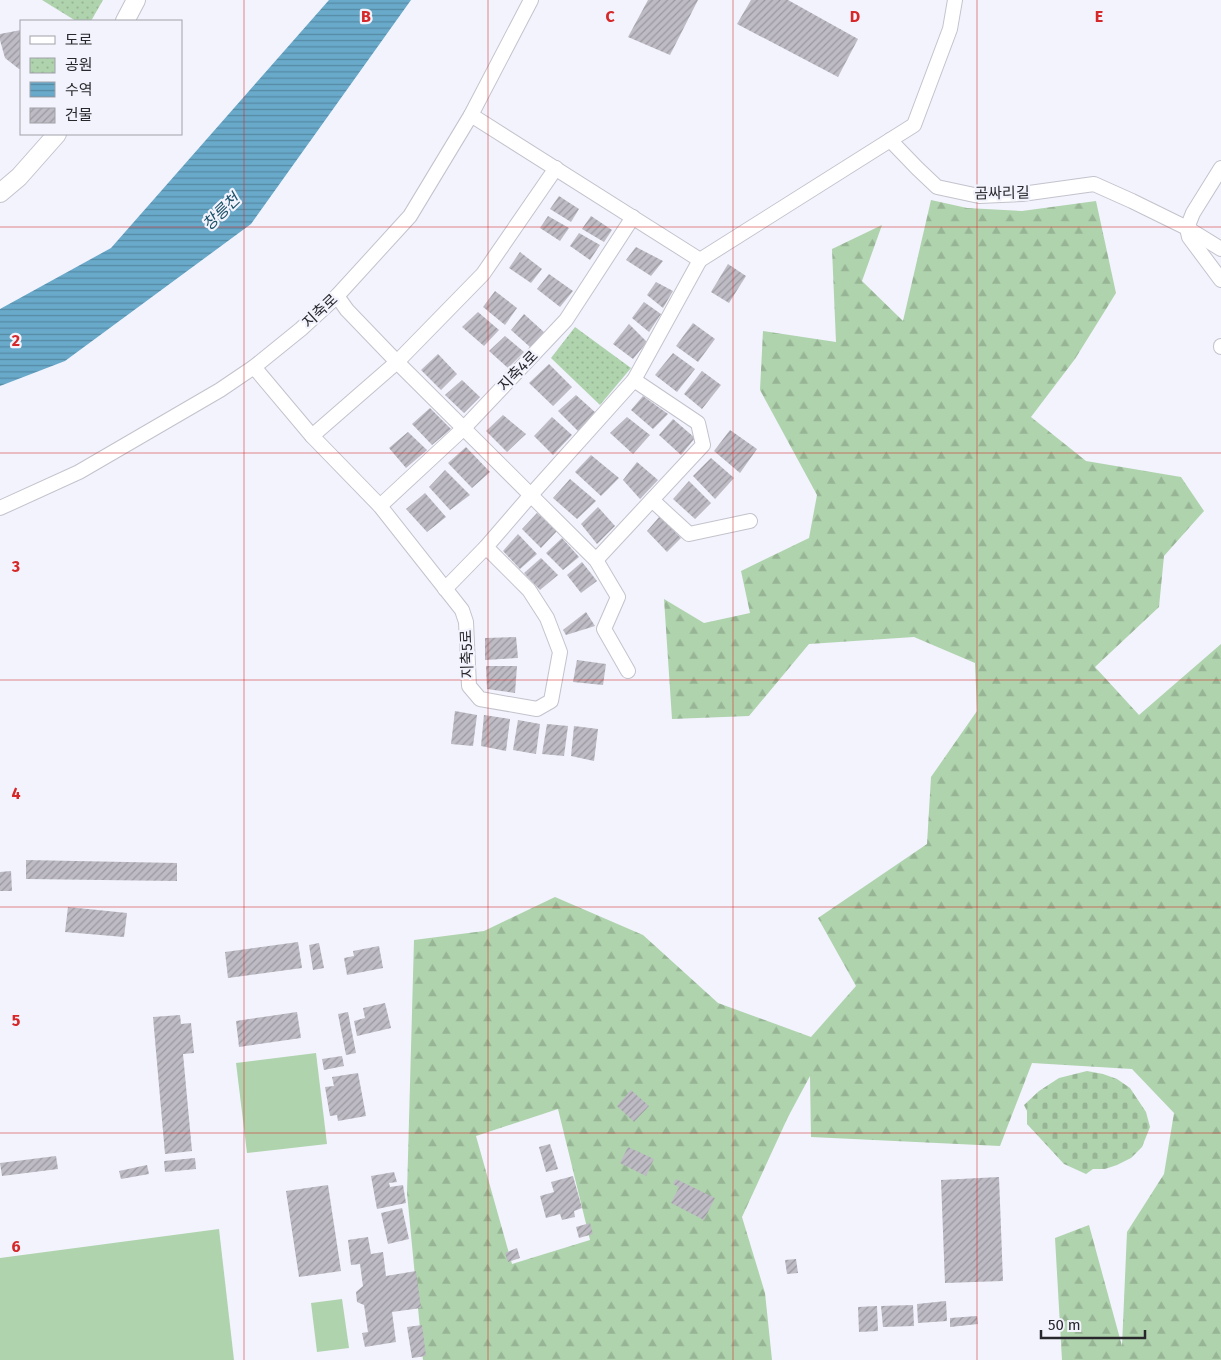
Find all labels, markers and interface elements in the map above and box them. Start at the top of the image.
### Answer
text: B [361,7,371,26]
text: C [605,7,615,26]
text: D [850,7,860,26]
text: E [1095,7,1103,26]
legend [20,20,182,135]
text: 도로 [65,31,93,49]
text: 공원 [65,56,93,74]
text: 수역 [65,81,93,99]
text: 건물 [65,106,93,124]
street label: 곰싸리길 [974,184,1030,202]
water label: 창릉천 [199,188,245,234]
street label: 지축로 [299,290,341,332]
text: 2 [12,331,20,350]
street label: 지축4로 [494,347,542,395]
text: 3 [11,557,20,576]
street label: 지축5로 [457,629,477,679]
text: 4 [11,784,21,803]
text: 5 [12,1011,21,1030]
text: 6 [11,1237,21,1256]
scale bar [1041,1308,1145,1340]
text: 50 m [1048,1316,1081,1334]

